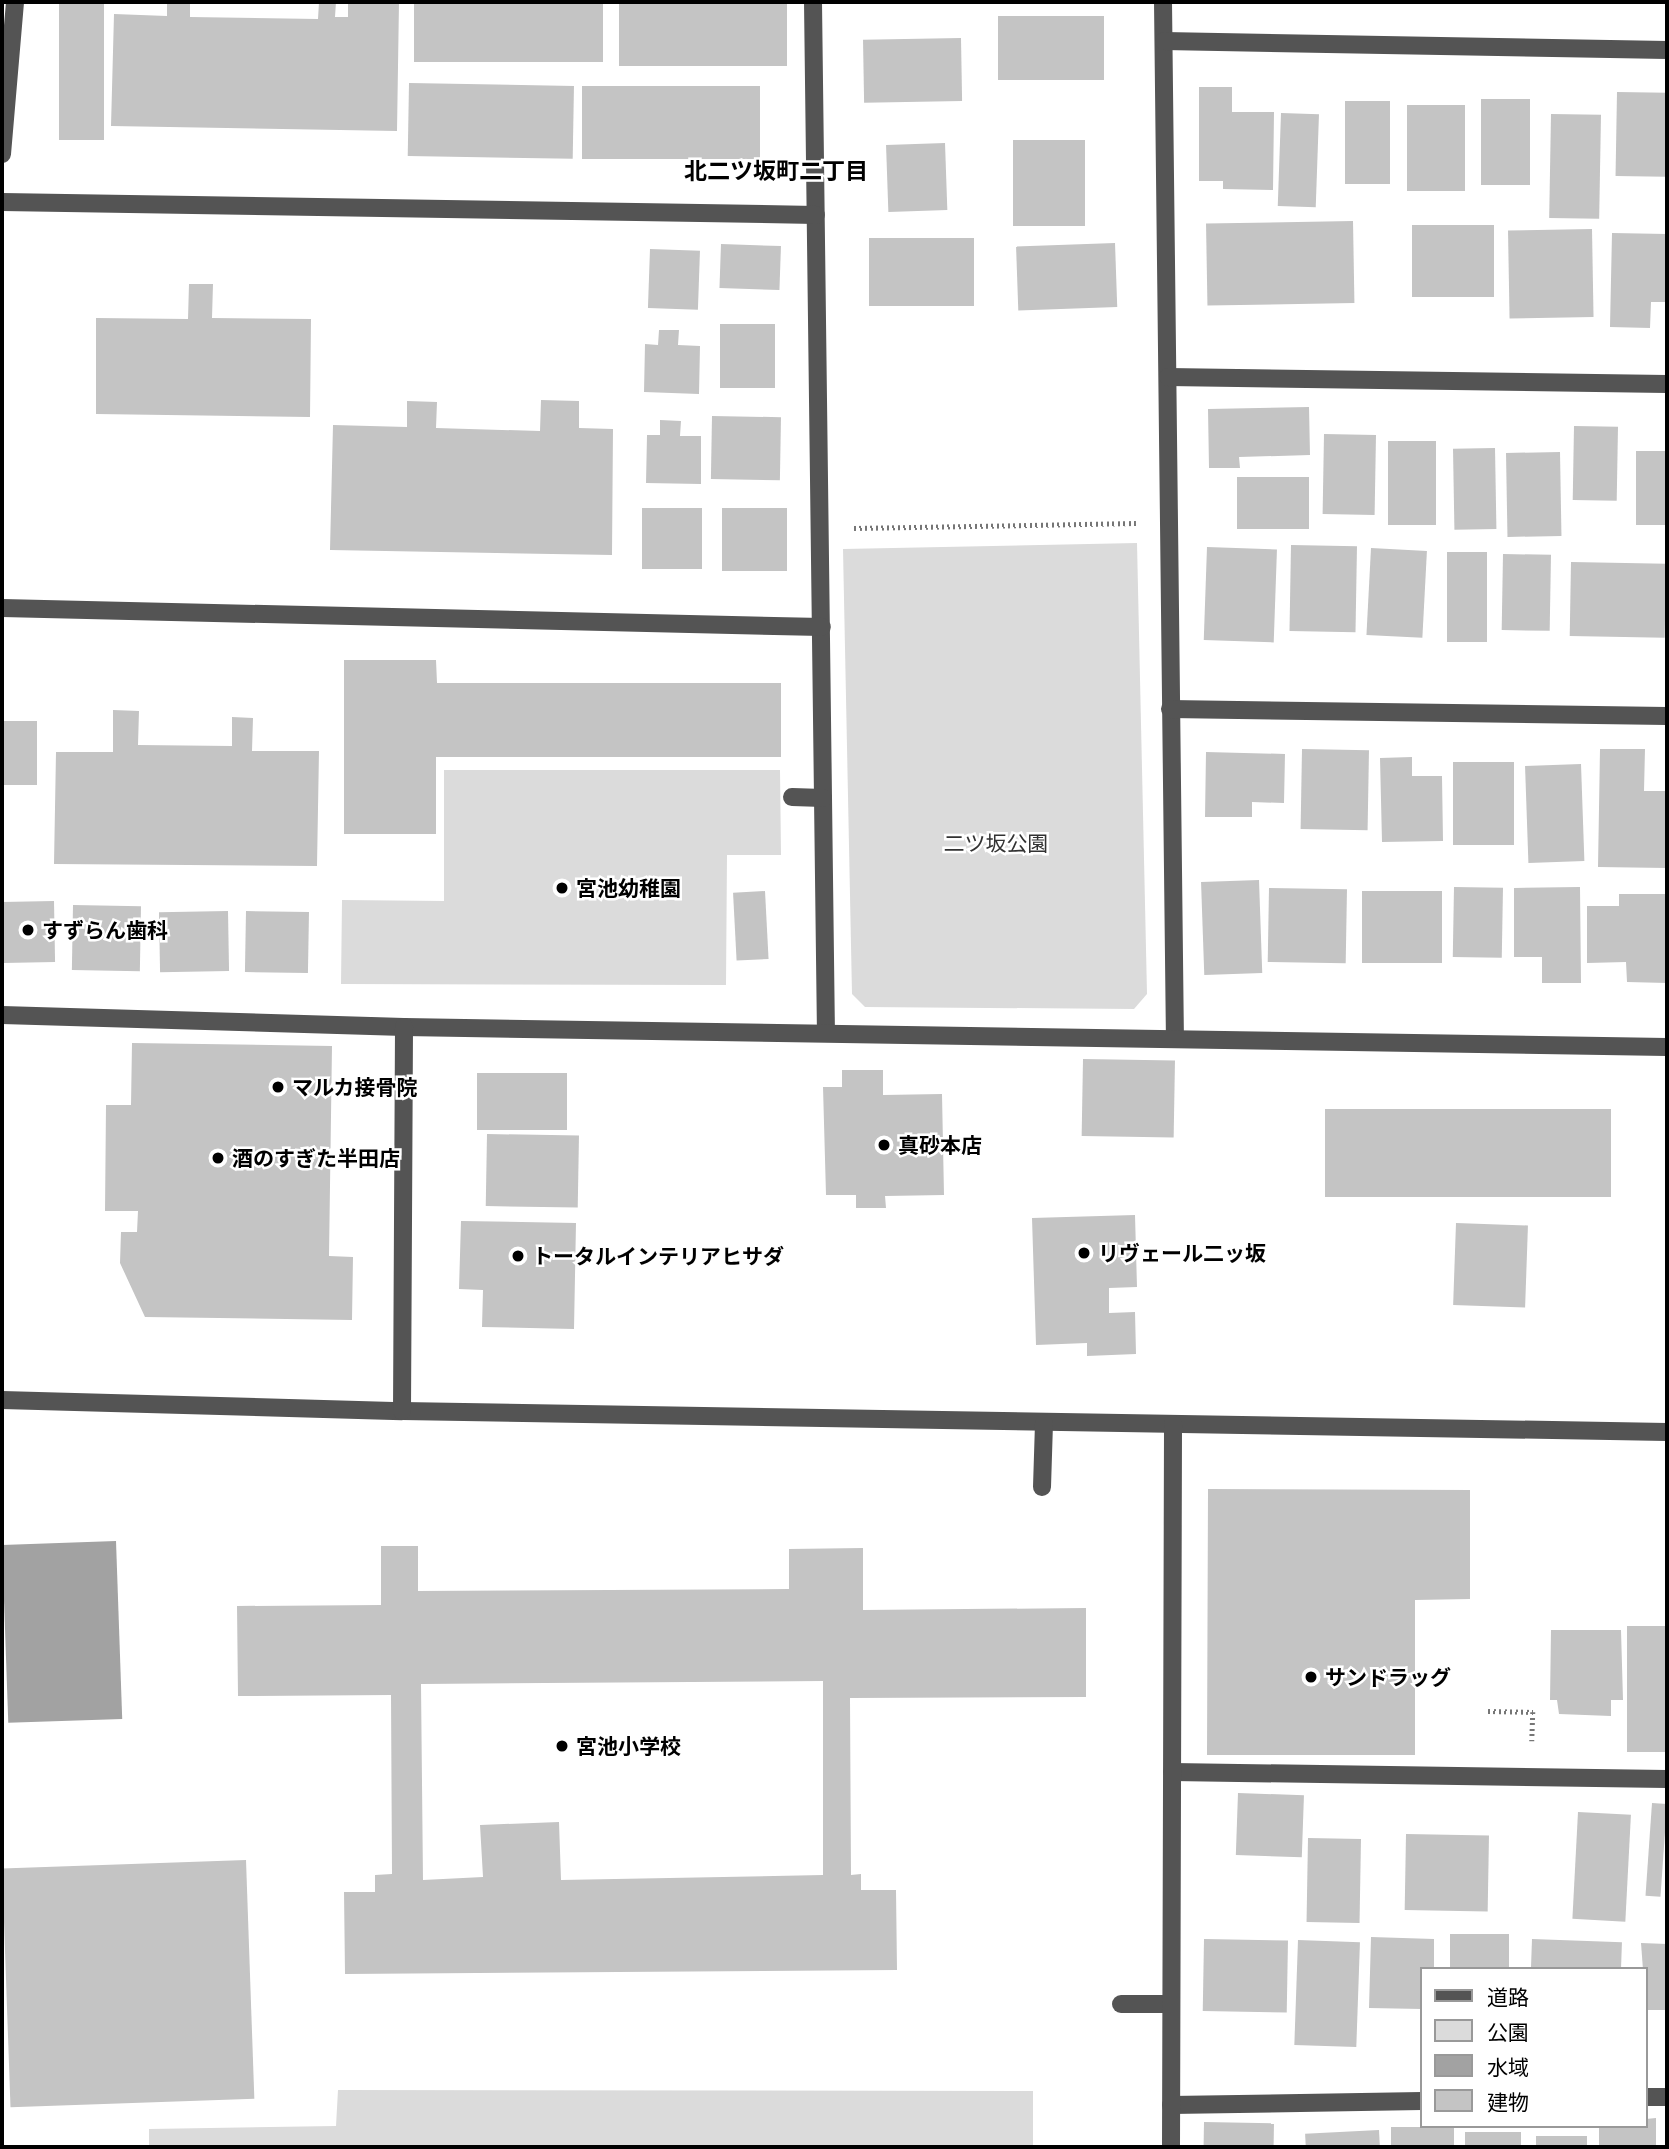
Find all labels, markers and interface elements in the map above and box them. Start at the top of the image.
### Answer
district label: 北二ツ坂町二丁目 [684,156,868,184]
park label: 二ツ坂公園 [944,830,1048,856]
place label: 宮池幼稚園 [576,875,681,901]
marker: 宮池幼稚園 [554,880,570,896]
place label: すずらん歯科 [42,917,168,943]
marker: すずらん歯科 [20,922,36,938]
place label: マルカ接骨院 [292,1074,418,1100]
marker: マルカ接骨院 [270,1079,286,1095]
place label: 真砂本店 [898,1132,982,1158]
marker: 真砂本店 [876,1137,892,1153]
place label: 酒のすぎた半田店 [232,1145,400,1171]
marker: 酒のすぎた半田店 [210,1150,226,1166]
place label: リヴェール二ッ坂 [1098,1240,1266,1266]
place label: トータルインテリアヒサダ [532,1243,784,1269]
marker: リヴェール二ッ坂 [1076,1245,1092,1261]
marker: トータルインテリアヒサダ [510,1248,526,1264]
place label: サンドラッグ [1325,1664,1451,1690]
marker: サンドラッグ [1303,1669,1319,1685]
place label: 宮池小学校 [576,1733,681,1759]
marker: 宮池小学校 [554,1738,570,1754]
legend [1420,1967,1648,2128]
text: 道路 [1487,1984,1529,2009]
text: 公園 [1487,2019,1529,2044]
text: 水域 [1487,2054,1529,2079]
text: 建物 [1487,2089,1529,2114]

